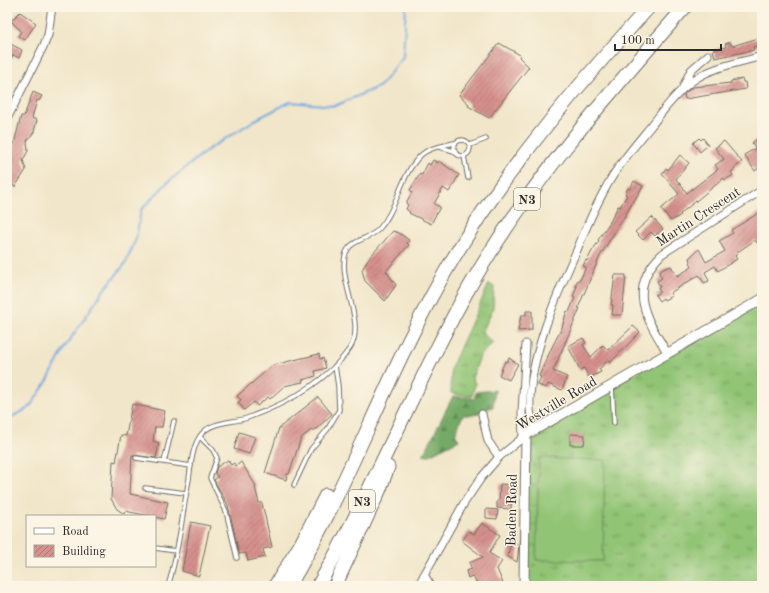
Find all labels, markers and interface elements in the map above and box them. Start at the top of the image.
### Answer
scale bar [615,26,721,52]
text: 100 m [621,35,655,47]
street label: Martin Crescent [654,184,743,249]
road number: N3 [514,188,540,210]
street label: Westville Road [514,374,599,433]
street label: Baden Road [504,473,520,547]
road number: N3 [349,490,375,512]
legend [26,515,156,567]
text: Road [62,526,89,538]
text: Building [62,546,106,558]

